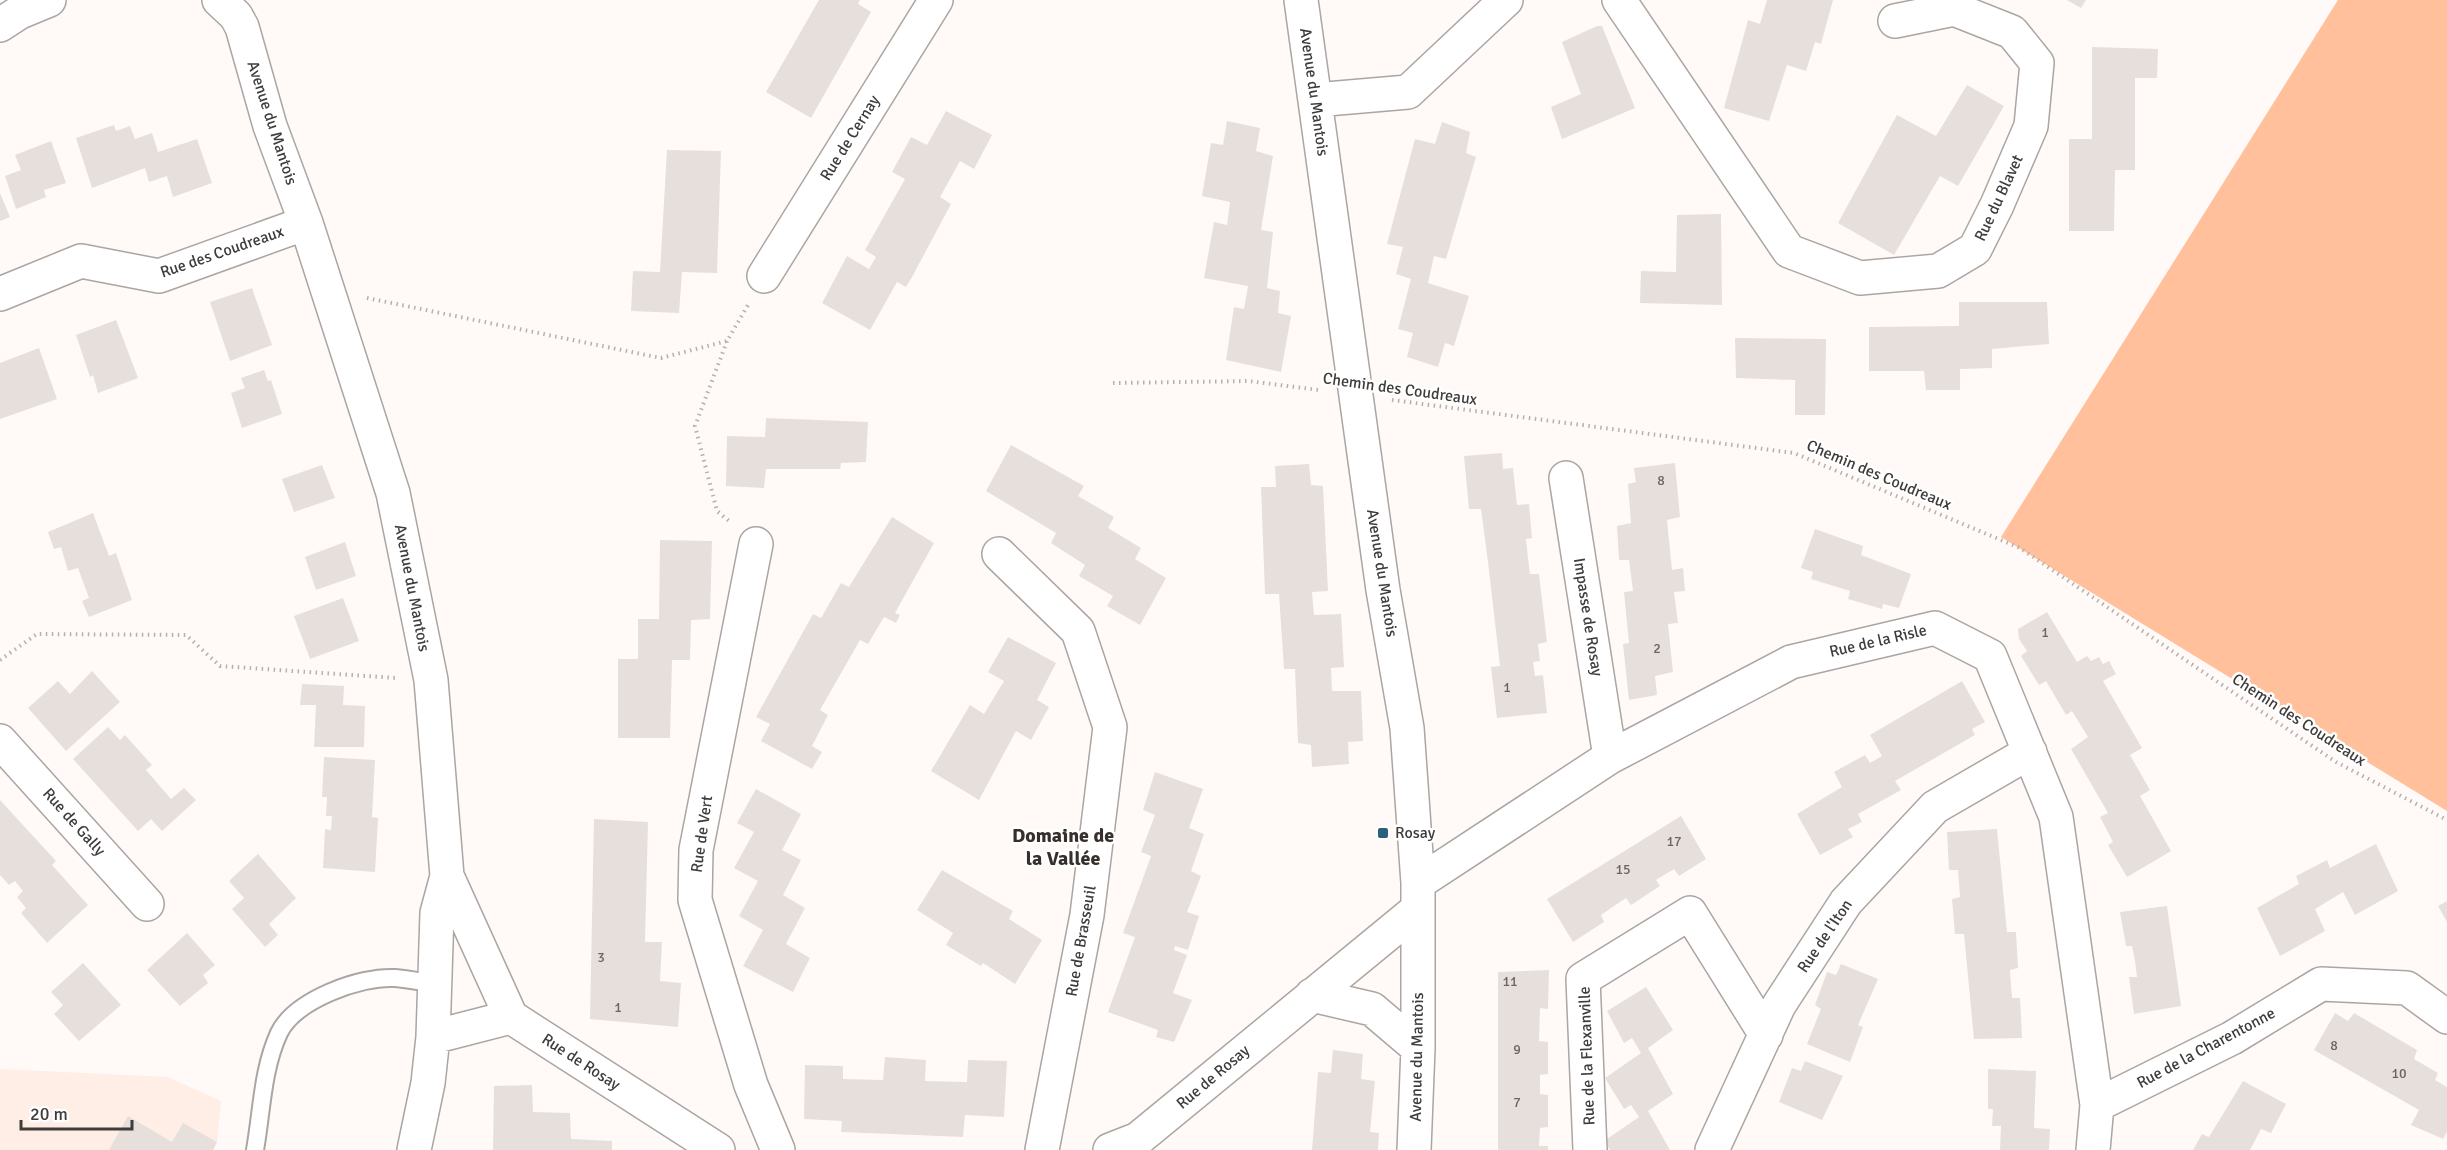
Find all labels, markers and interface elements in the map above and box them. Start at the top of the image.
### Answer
street label: Avenue du Mantois [1295,27,1333,157]
street label: Avenue du Mantois [243,58,301,188]
street label: Rue de Cernay [816,91,884,184]
street label: Rue du Blavet [1970,151,2028,244]
street label: Rue des Coudreaux [158,221,287,283]
street label: Chemin des Coudreaux [1322,368,1479,410]
street label: Chemin des Coudreaux [1803,435,1955,515]
house number: 8 [1657,472,1665,489]
street label: Avenue du Mantois [1362,508,1402,638]
street label: Avenue du Mantois [390,523,434,653]
street label: Impasse de Rosay [1569,556,1607,678]
street label: Rue de la Risle [1827,620,1929,662]
house number: 1 [2041,624,2049,641]
house number: 2 [1653,640,1661,657]
street label: Chemin des Coudreaux [2228,669,2370,771]
house number: 1 [1503,679,1511,696]
street label: Rue de Gally [38,784,110,860]
street label: Rue de Vert [687,794,717,874]
district label: Domaine de la Vallée [1012,823,1114,871]
place label: Rosay [1395,823,1436,843]
marker: Rosay [1376,826,1390,840]
house number: 17 [1666,833,1682,850]
house number: 15 [1615,861,1631,878]
street label: Rue de Brasseuil [1061,884,1101,998]
street label: Rue de l'Iton [1793,895,1857,977]
house number: 3 [597,949,605,966]
house number: 11 [1502,973,1518,990]
street label: Rue de la Flexanville [1575,986,1599,1126]
street label: Avenue du Mantois [1406,992,1428,1122]
house number: 1 [614,999,622,1016]
street label: Rue de la Charentonne [2133,1003,2279,1093]
street label: Rue de Rosay [538,1029,624,1095]
house number: 8 [2330,1037,2338,1054]
street label: Rue de Rosay [1172,1040,1254,1113]
house number: 9 [1513,1041,1521,1058]
house number: 10 [2391,1065,2407,1082]
scale bar [21,1093,132,1131]
house number: 7 [1513,1094,1521,1111]
text: 20 m [30,1103,68,1125]

